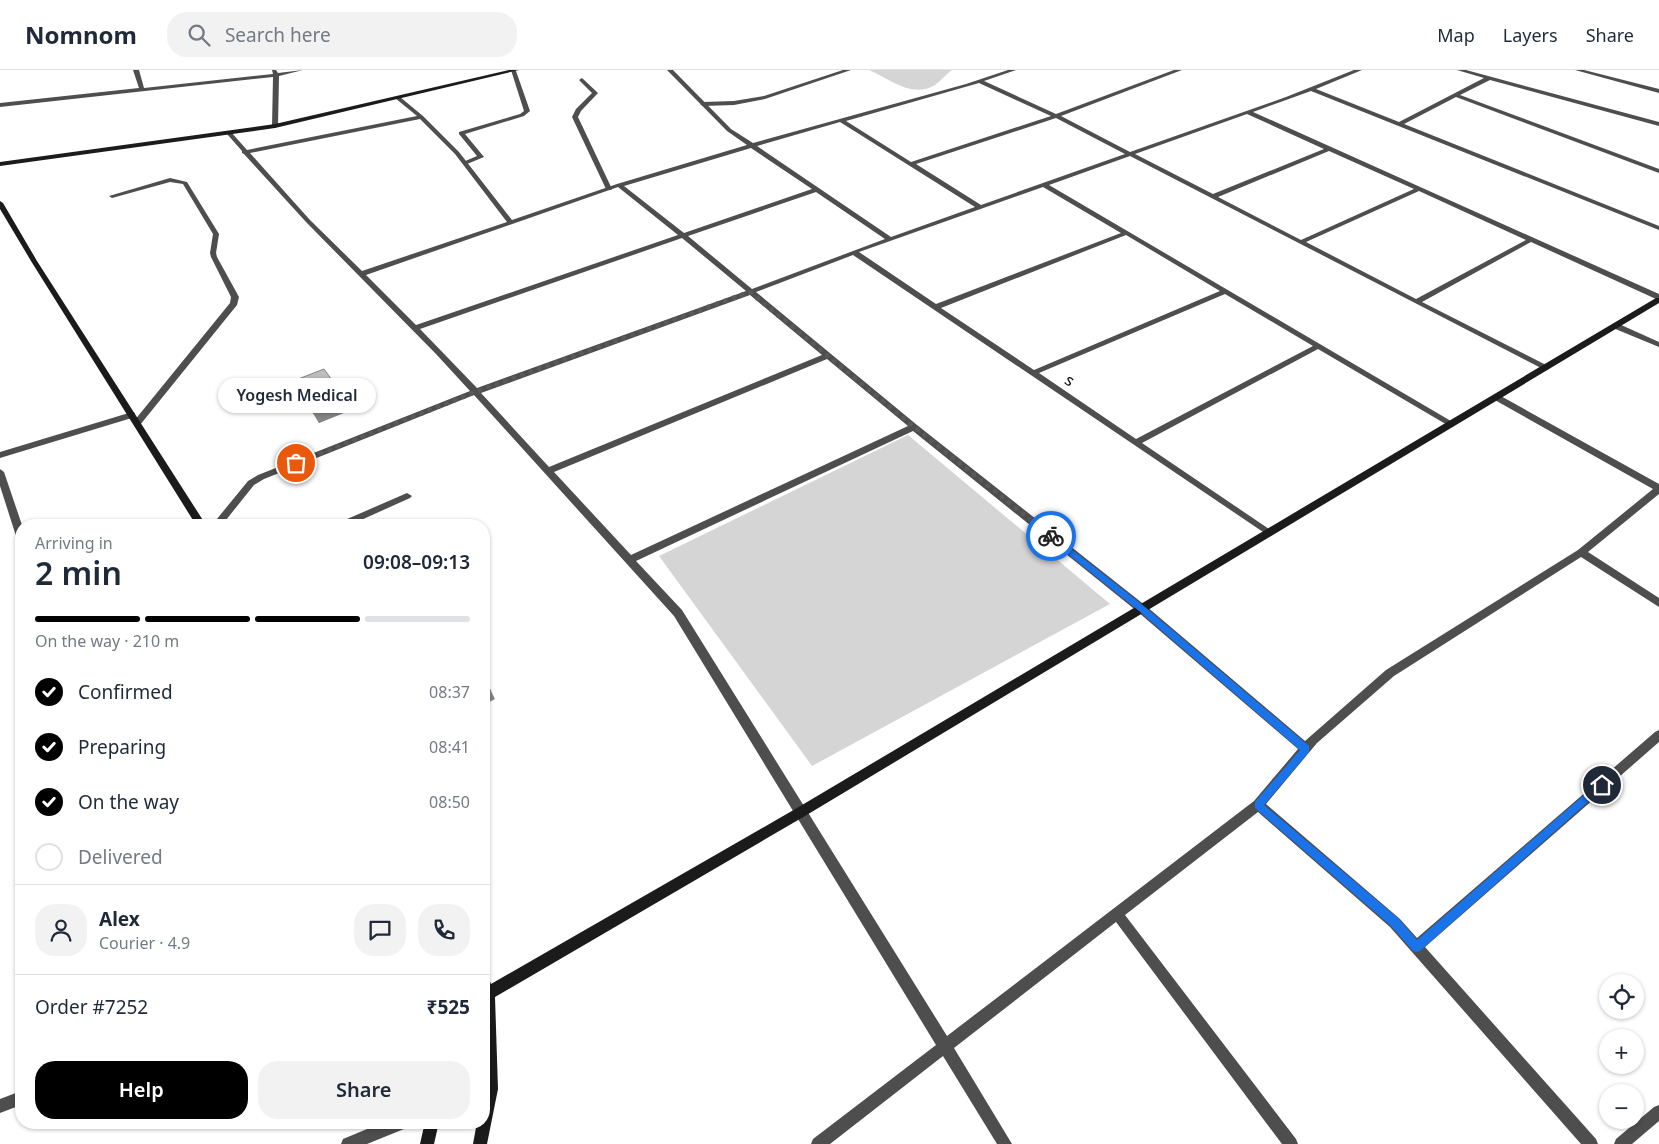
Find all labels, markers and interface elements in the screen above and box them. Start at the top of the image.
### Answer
search box [167,12,517,57]
text: Nomnom [25,18,137,51]
icon: search [185,21,213,49]
text: Search here [225,22,331,48]
text: Map [1437,23,1475,47]
text: Layers [1503,23,1558,47]
text: Share [1586,23,1634,47]
street label: s [1061,369,1079,391]
callout: Yogesh Medical [217,378,375,413]
text: Yogesh Medical [236,384,358,406]
pin [275,442,317,484]
icon: bag [282,449,310,477]
courier [1026,511,1076,561]
icon: bike [1037,522,1065,550]
text: Arriving in [35,532,113,554]
text: 09:08–09:13 [363,549,470,575]
text: 2 min [35,551,122,594]
text: On the way · 210 m [35,630,179,652]
icon: check [35,678,63,706]
text: Confirmed [78,679,173,705]
text: 08:37 [429,681,470,703]
icon: check [35,733,63,761]
text: Preparing [78,734,166,760]
text: 08:41 [429,736,470,758]
pin [1581,764,1623,806]
icon: home [1588,771,1616,799]
icon: check [35,788,63,816]
text: On the way [78,789,179,815]
text: 08:50 [429,791,470,813]
text: Delivered [78,844,163,870]
button: person [35,904,87,956]
button: chat [354,904,406,956]
button: phone [418,904,470,956]
text: Alex [99,906,140,932]
text: Courier · 4.9 [99,932,190,954]
map controls [1599,974,1644,1129]
button: locate [1599,974,1644,1019]
text: Order #7252 [35,994,148,1020]
text: ₹525 [427,994,470,1020]
button: + [1599,1029,1644,1074]
button: Help [35,1061,248,1119]
button: Share [258,1061,470,1119]
button: − [1599,1084,1644,1129]

